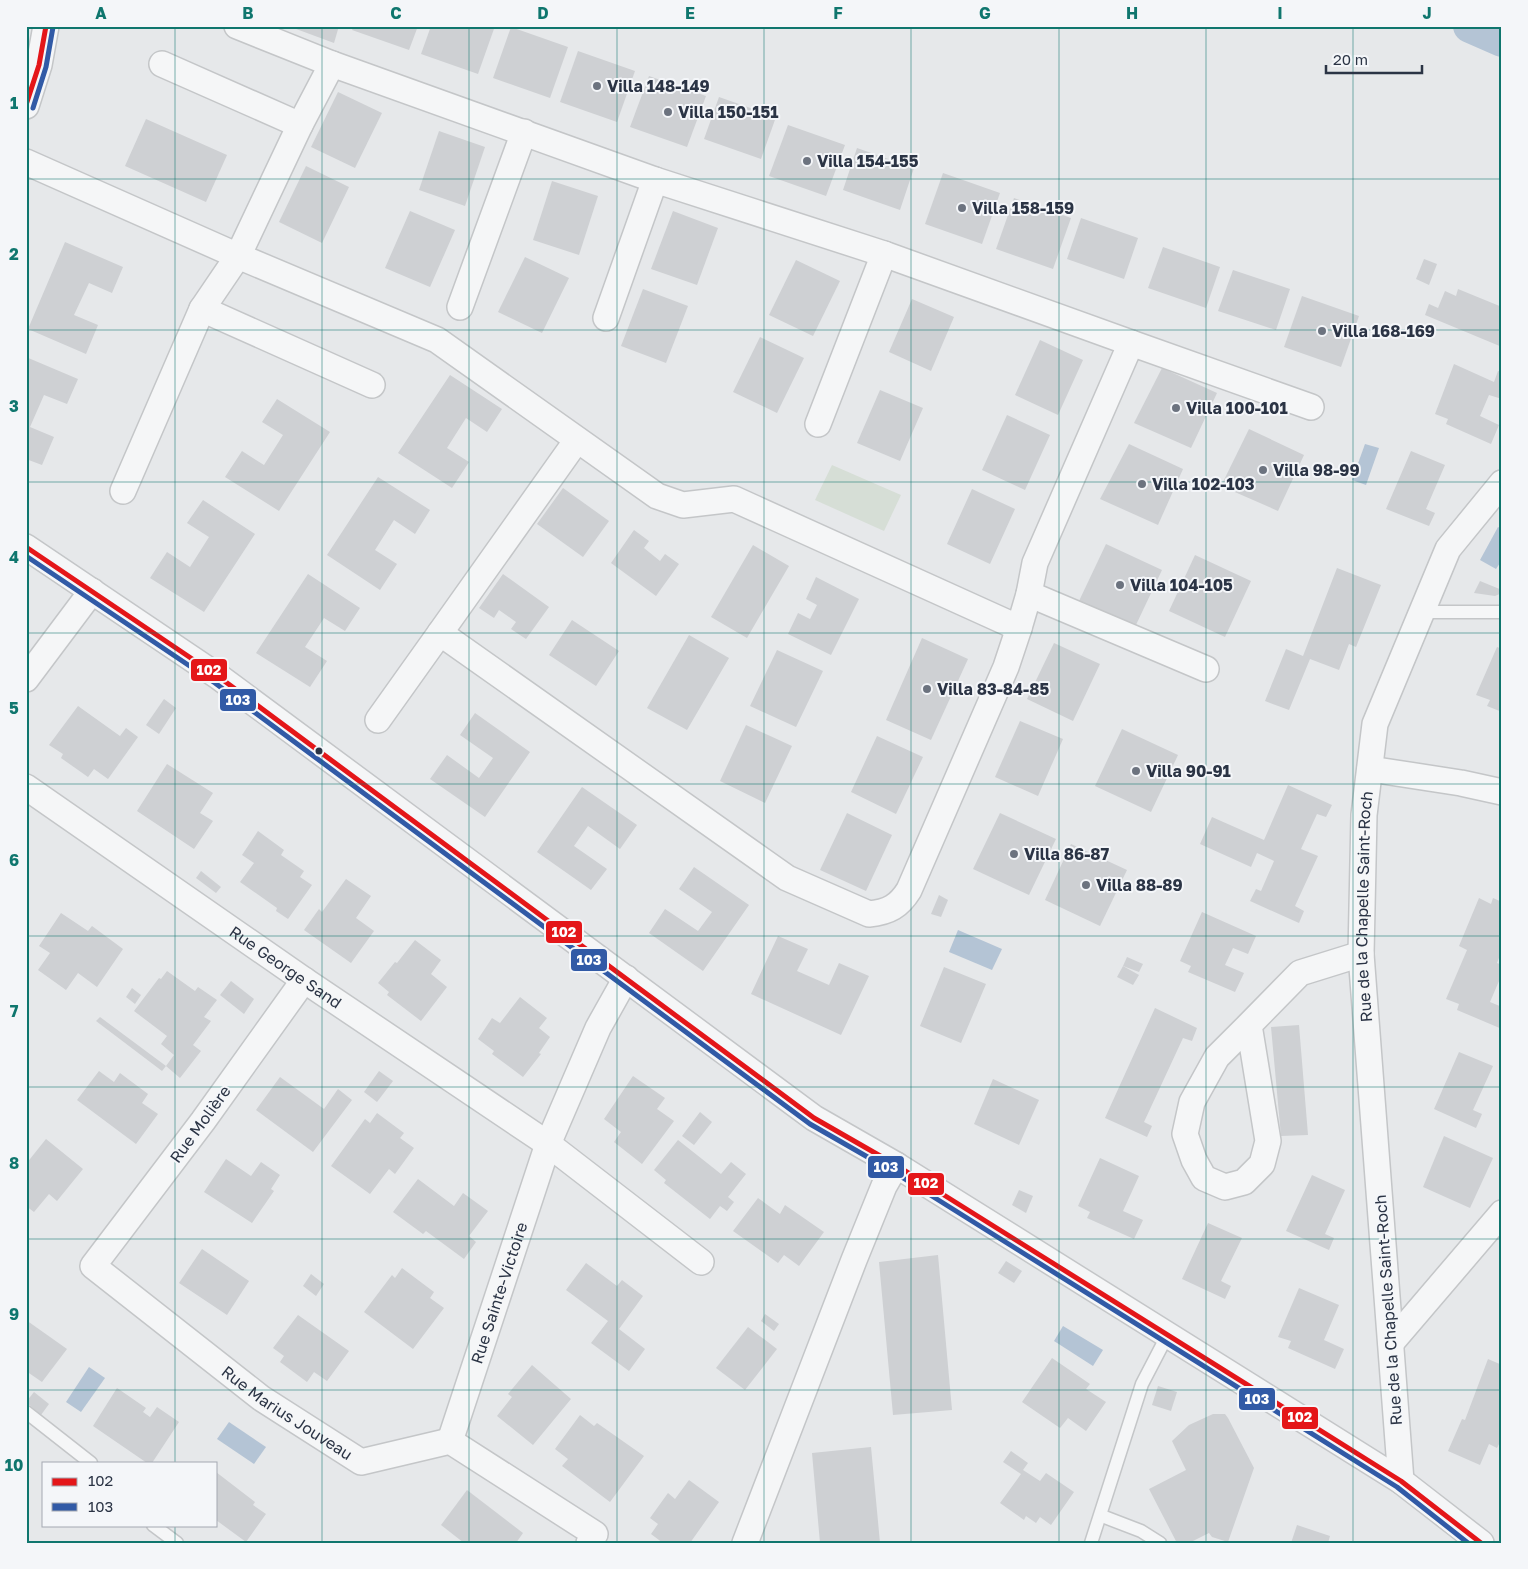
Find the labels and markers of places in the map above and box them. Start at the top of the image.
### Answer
place label: Villa 148-149 [607,76,710,96]
marker: Villa 148-149 [591,80,603,92]
place label: Villa 150-151 [678,102,778,122]
marker: Villa 150-151 [662,106,674,118]
place label: Villa 154-155 [817,151,919,171]
marker: Villa 154-155 [801,155,813,167]
place label: Villa 158-159 [972,198,1074,218]
marker: Villa 158-159 [956,202,968,214]
place label: Villa 168-169 [1332,321,1435,341]
marker: Villa 168-169 [1316,325,1328,337]
place label: Villa 100-101 [1186,398,1288,418]
marker: Villa 100-101 [1170,402,1182,414]
place label: Villa 98-99 [1273,460,1360,480]
marker: Villa 98-99 [1257,464,1269,476]
place label: Villa 102-103 [1152,474,1255,494]
marker: Villa 102-103 [1136,478,1148,490]
place label: Villa 104-105 [1130,575,1233,595]
marker: Villa 104-105 [1114,579,1126,591]
place label: Villa 83-84-85 [937,679,1049,699]
marker: Villa 83-84-85 [921,683,933,695]
unlabelled marker [314,746,324,756]
place label: Villa 90-91 [1146,761,1231,781]
marker: Villa 90-91 [1130,765,1142,777]
place label: Villa 86-87 [1024,844,1109,864]
marker: Villa 86-87 [1008,848,1020,860]
place label: Villa 88-89 [1096,875,1183,895]
marker: Villa 88-89 [1080,879,1092,891]

